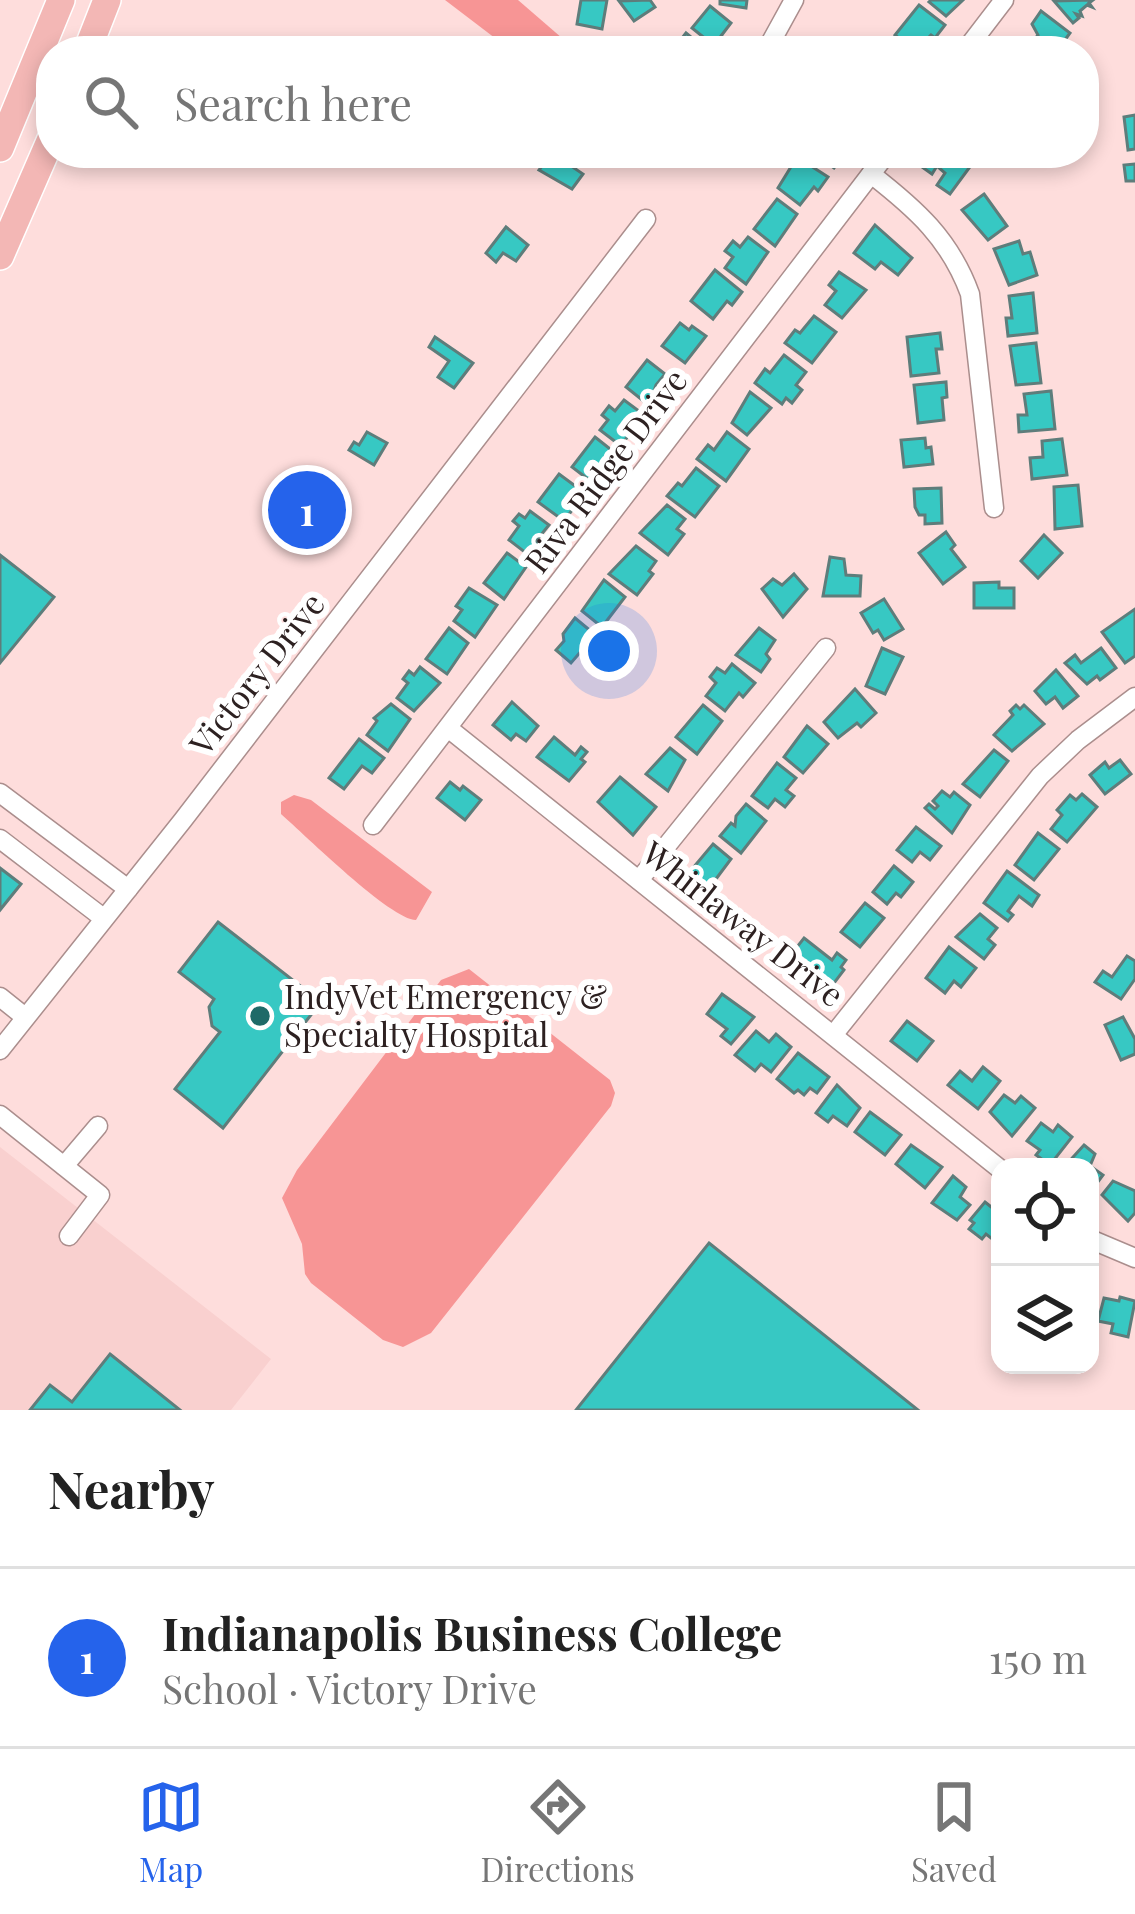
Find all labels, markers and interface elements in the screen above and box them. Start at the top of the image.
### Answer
search box [36,36,1099,168]
icon: search [78,69,144,135]
text: Search here [174,72,412,132]
street label: Riva Ridge Drive [513,359,695,581]
pin: 1 [268,465,346,555]
street label: Victory Drive [178,582,333,764]
your location [579,621,639,681]
street label: Whirlaway Drive [634,829,854,1015]
place label: IndyVet Emergency & Specialty Hospital [284,973,607,1055]
marker: IndyVet Emergency & Specialty Hospital [247,1003,273,1029]
map controls [991,1158,1099,1374]
button: locate [991,1158,1099,1266]
button: layers [991,1266,1099,1374]
text: Nearby [48,1454,214,1522]
text: Indianapolis Business College [162,1602,782,1662]
text: 1 [80,1632,94,1684]
text: 150 m [989,1632,1087,1684]
text: School · Victory Drive [162,1662,537,1714]
tab: Map [138,1774,204,1890]
tab: Directions [480,1774,635,1890]
tab: Saved [911,1774,997,1890]

